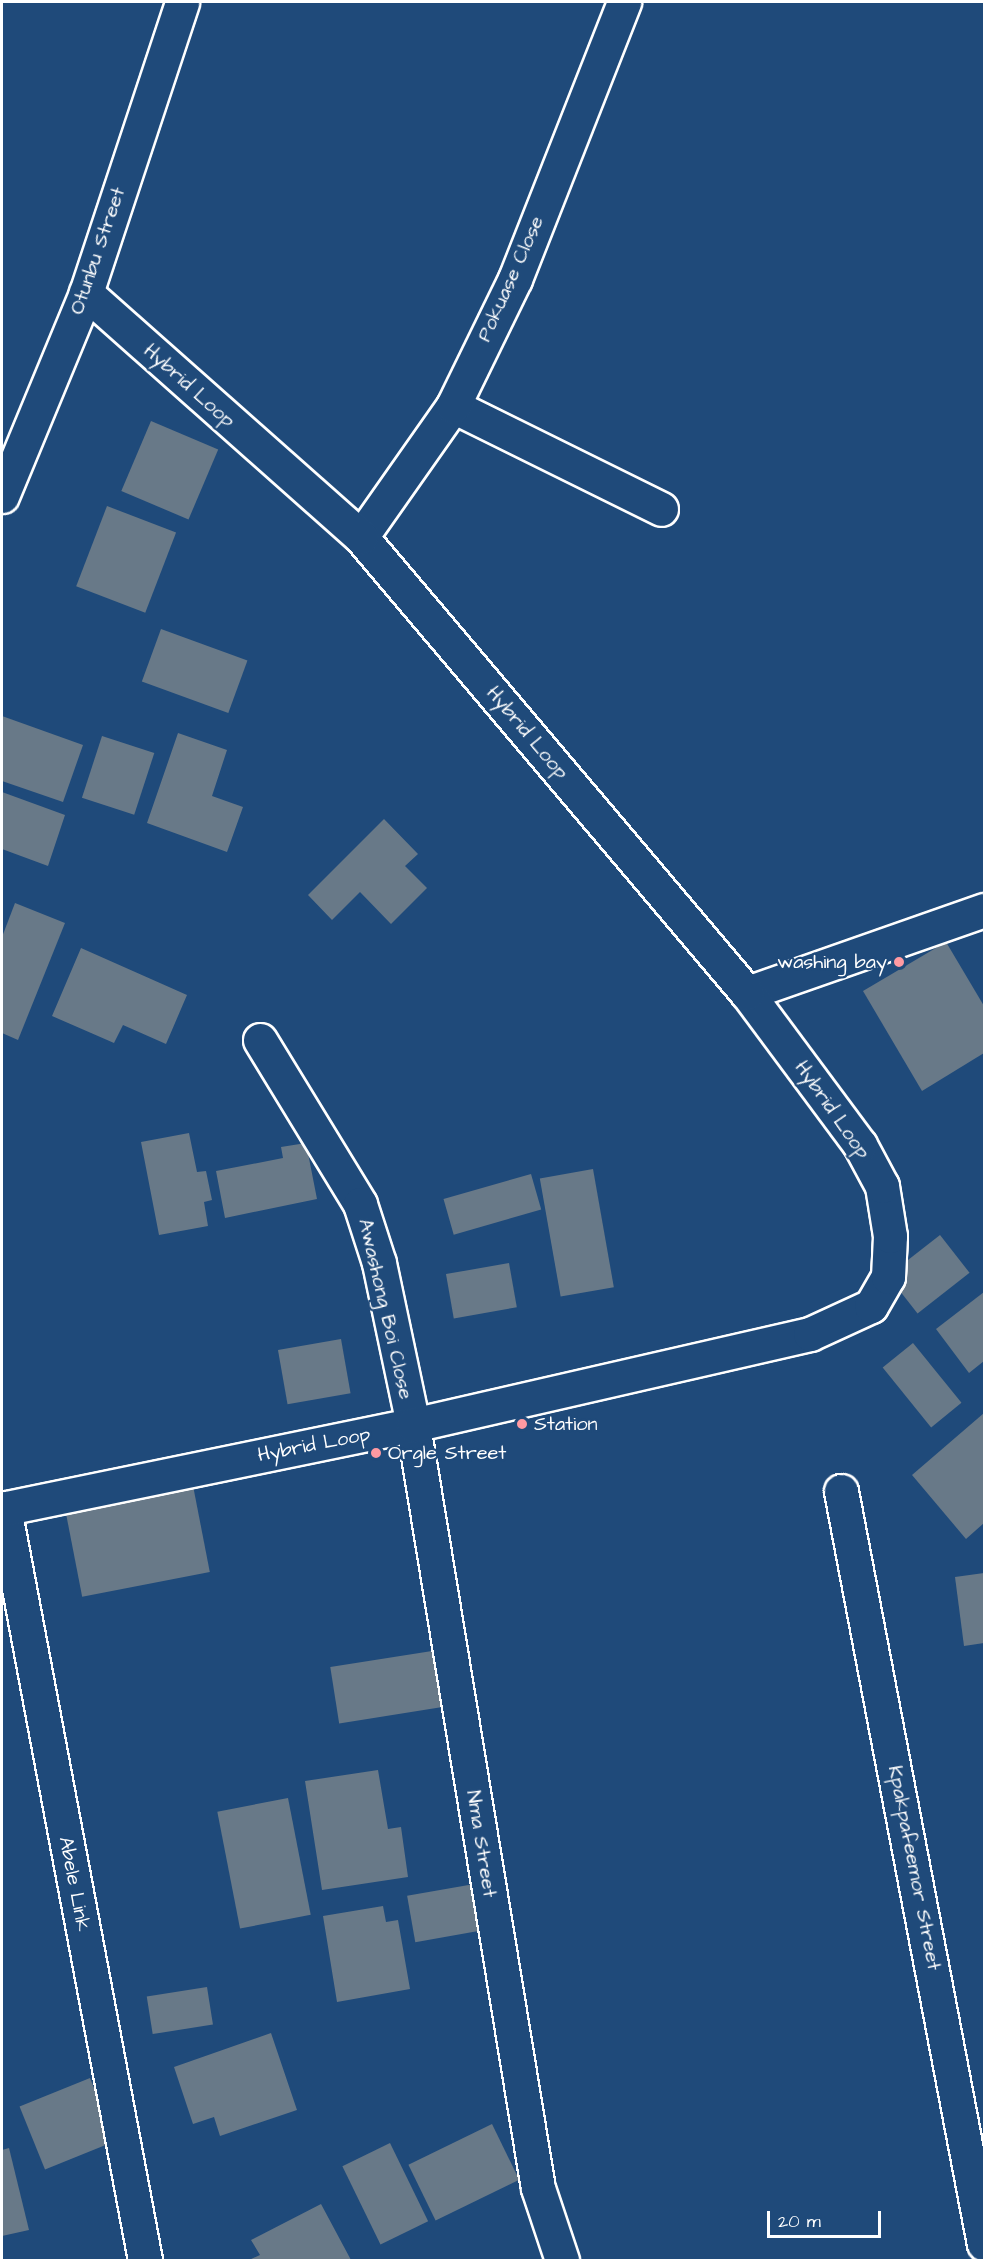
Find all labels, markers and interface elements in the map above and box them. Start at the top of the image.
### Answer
street label: Otunbu Street [65,184,131,318]
street label: Pokuase Close [473,212,549,346]
street label: Hybrid Loop [139,339,239,433]
street label: Hybrid Loop [481,682,573,784]
place label: washing bay [777,950,887,974]
marker: washing bay [892,955,906,969]
street label: Hybrid Loop [789,1056,875,1164]
street label: Awashong Boi Close [353,1216,417,1402]
place label: Station [534,1412,597,1436]
marker: Station [515,1417,529,1431]
street label: Hybrid Loop [256,1422,372,1468]
place label: Orgle Street [388,1441,506,1465]
marker: Orgle Street [369,1446,383,1460]
street label: Kpakpafeemor Street [882,1764,946,1972]
street label: Nma Street [461,1789,501,1899]
street label: Abele Link [53,1835,95,1933]
scale bar [770,2199,884,2237]
text: 20 m [778,2209,821,2234]

